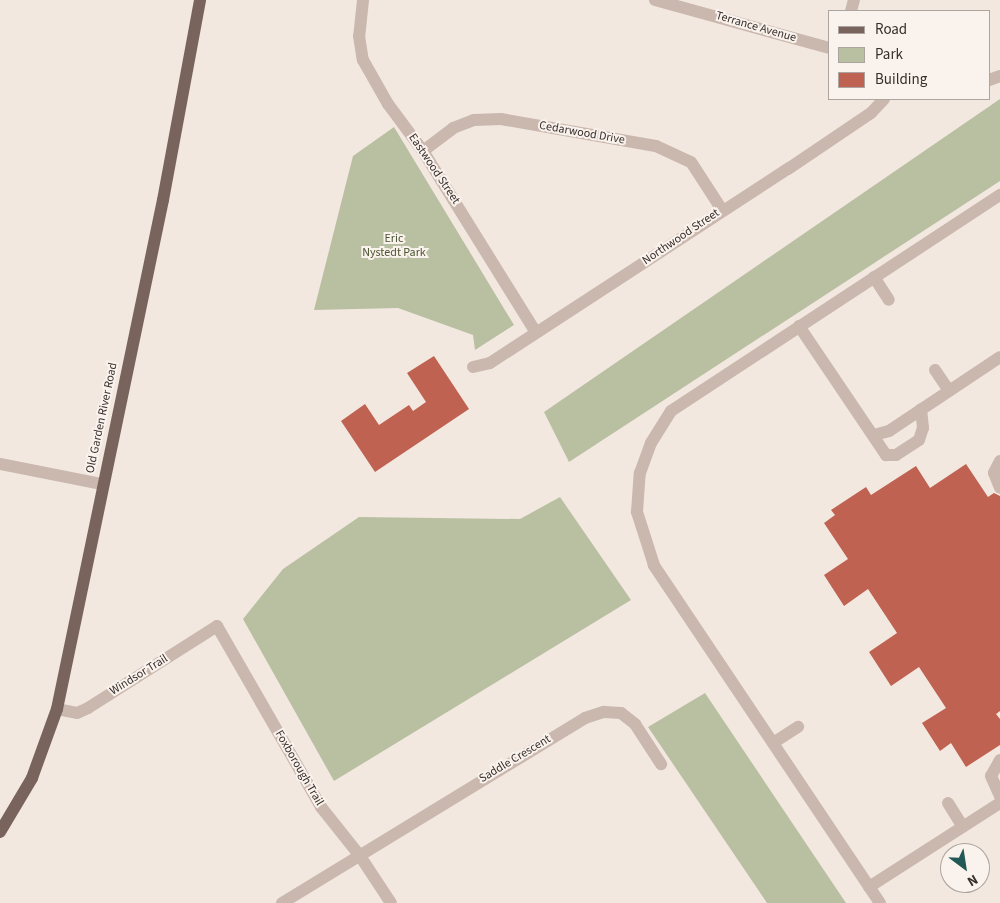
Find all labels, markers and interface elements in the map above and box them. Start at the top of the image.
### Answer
street label: Terrance Avenue [714,9,798,45]
legend [828,10,990,100]
text: Road [875,19,907,40]
text: Park [875,44,903,65]
text: Building [875,69,927,90]
street label: Cedarwood Drive [538,118,626,148]
street label: Eastwood Street [405,131,463,207]
street label: Northwood Street [640,206,722,268]
park label: Eric Nystedt Park [362,232,426,260]
street label: Old Garden River Road [83,361,121,475]
street label: Windsor Trail [107,652,171,698]
street label: Foxborough Trail [272,728,326,808]
street label: Saddle Crescent [477,732,553,786]
north arrow [940,843,990,893]
text: N [963,869,981,891]

